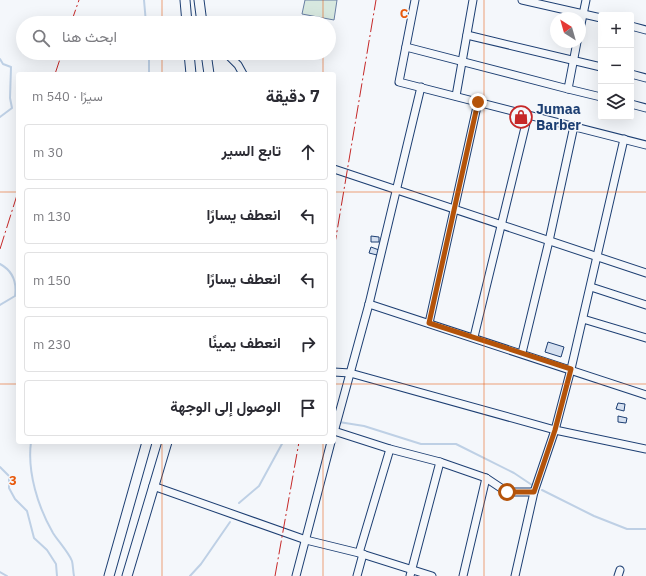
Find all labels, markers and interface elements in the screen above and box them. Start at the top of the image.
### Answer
text: C [400,5,409,22]
north arrow [550,12,586,48]
map controls [598,12,634,120]
button: + [598,12,634,48]
search box [16,16,336,60]
icon: search [30,27,52,49]
text: ابحث هنا [62,27,117,46]
button: − [598,48,634,84]
button: layers [598,84,634,120]
text: 7 دقيقة [266,85,320,107]
text: سيرًا · 540 m [32,88,103,105]
route end [469,93,487,111]
place label: Jumaa Barber [536,100,581,134]
shop icon: Jumaa Barber [508,104,534,130]
text: تابع السير [222,141,281,160]
icon: ahead [297,141,319,163]
text: 30 m [33,144,63,161]
text: انعطف يسارًا [206,205,281,224]
icon: left [297,205,319,227]
text: 130 m [33,208,71,225]
text: انعطف يسارًا [206,269,281,288]
icon: left [297,269,319,291]
text: 150 m [33,272,71,289]
text: انعطف يمينًا [208,333,281,352]
icon: right [297,333,319,355]
text: 230 m [33,336,71,353]
text: الوصول إلى الوجهة [170,397,281,416]
icon: arrive [297,397,319,419]
text: 3 [9,472,17,489]
route start [498,483,516,501]

